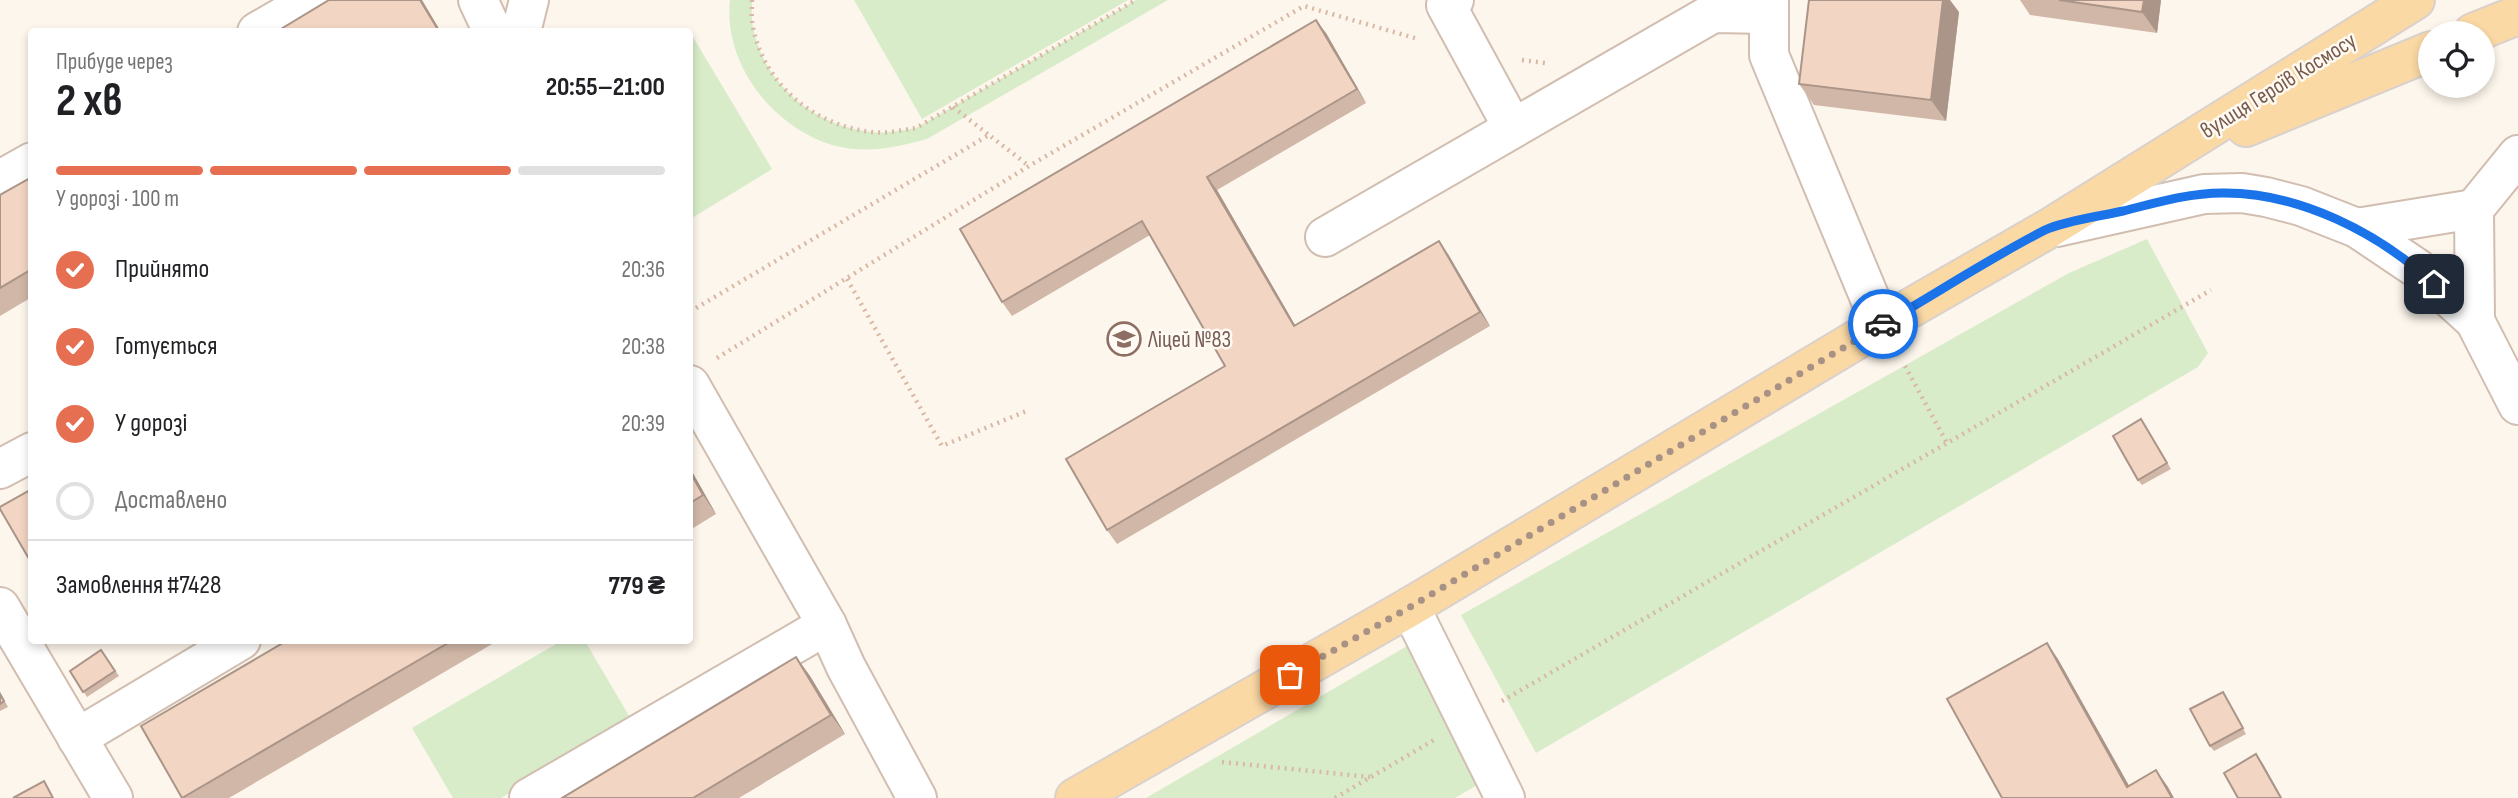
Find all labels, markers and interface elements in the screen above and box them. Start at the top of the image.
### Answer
map controls [2418,21,2495,98]
button: locate [2418,21,2495,98]
street label: вулиця Героїв Космосу [2195,27,2362,145]
text: Прибуде через [56,48,173,76]
text: 20:55–21:00 [546,72,665,103]
text: 2 хв [56,74,123,129]
text: У дорозі · 100 m [56,185,179,213]
icon: check [56,251,94,289]
text: Прийнято [115,254,209,285]
pin [2404,254,2464,314]
text: 20:36 [622,256,665,284]
icon: home [2415,265,2453,303]
courier [1848,289,1918,359]
icon: car [1864,305,1902,343]
school or university icon: Ліцей №83 [1105,320,1143,358]
place label: Ліцей №83 [1147,326,1231,354]
icon: check [56,328,94,366]
text: Готується [115,331,217,362]
text: 20:38 [621,333,665,361]
icon: check [56,405,94,443]
text: У дорозі [115,408,187,439]
text: 20:39 [621,410,665,438]
text: Доставлено [115,485,227,516]
text: Замовлення #7428 [56,570,221,601]
text: 779 ₴ [608,571,665,602]
pin [1260,645,1320,705]
icon: bag [1271,656,1309,694]

